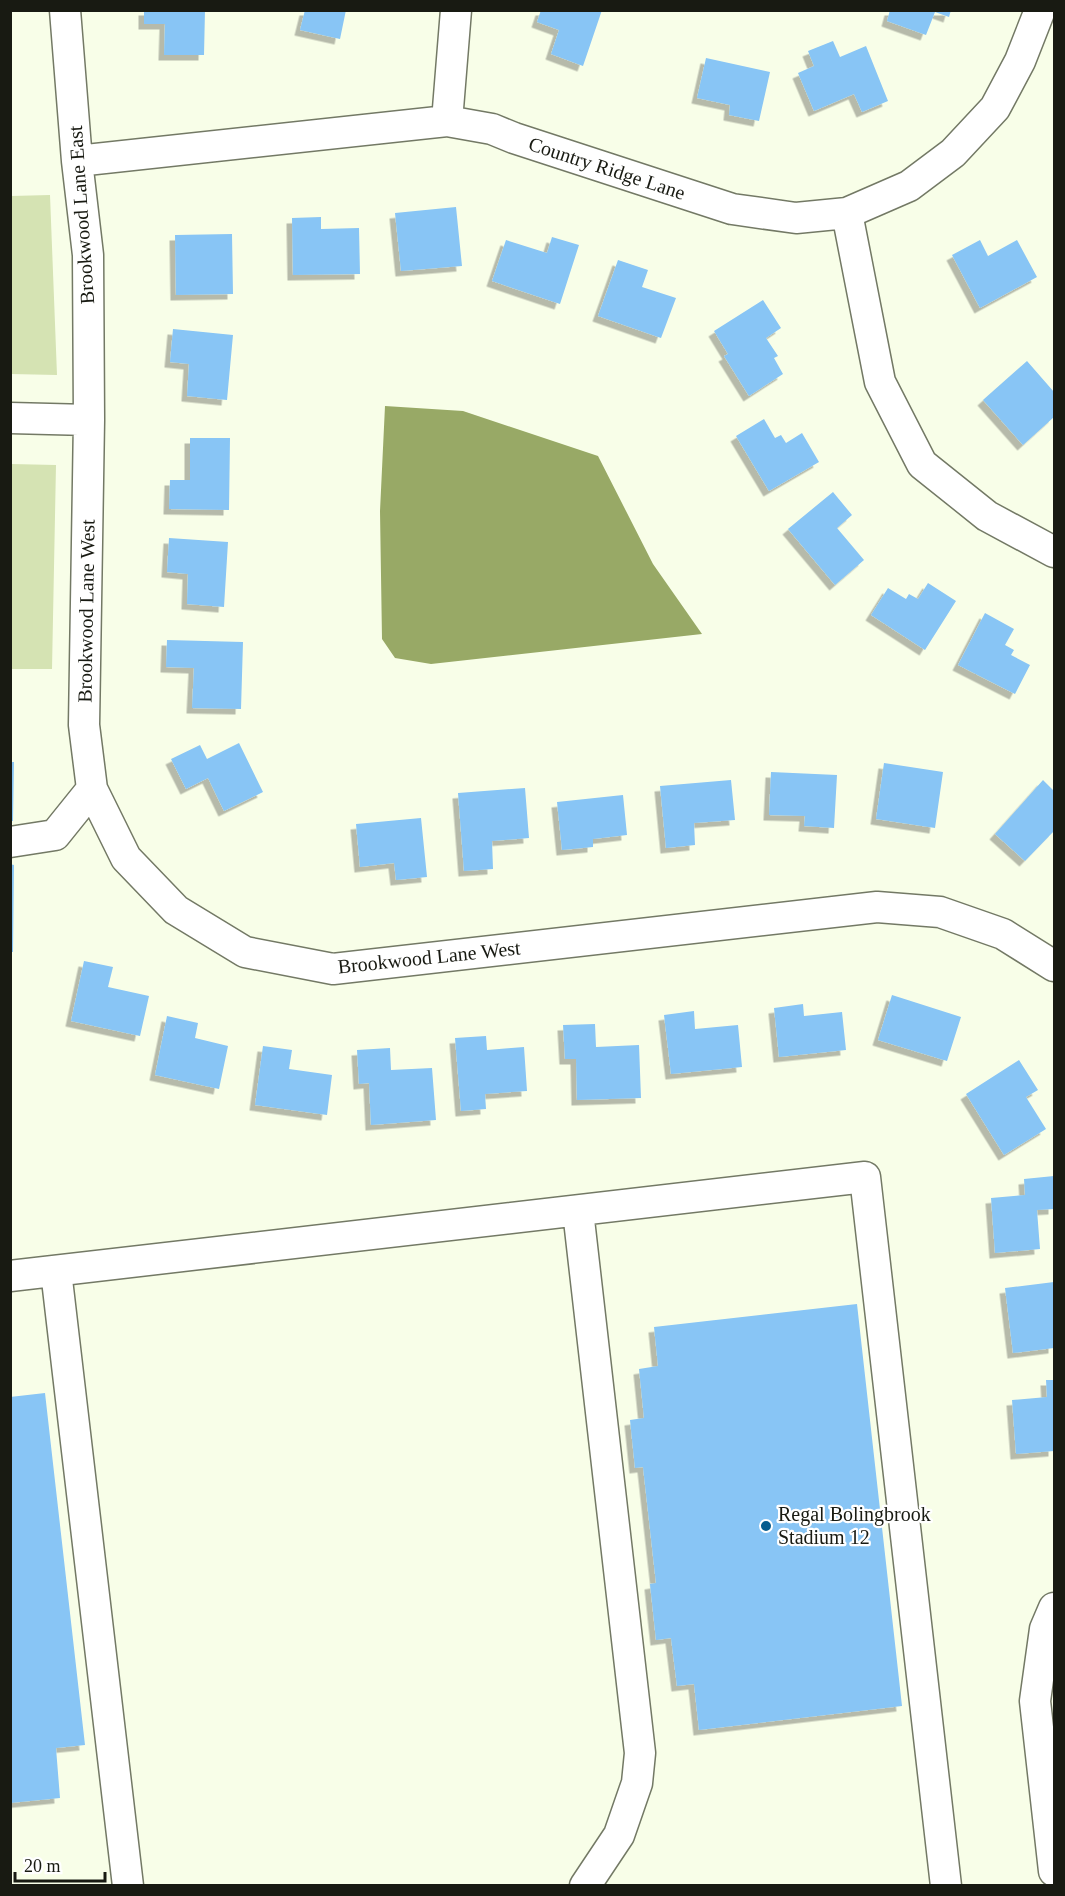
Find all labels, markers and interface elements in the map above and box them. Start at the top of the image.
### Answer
street label: Brookwood Lane East [64,125,98,305]
street label: Country Ridge Lane [526,132,688,205]
street label: Brookwood Lane West [73,519,99,703]
street label: Brookwood Lane West [337,936,522,978]
place label: Regal Bolingbrook Stadium 12 [778,1503,931,1548]
marker: Regal Bolingbrook Stadium 12 [759,1519,773,1533]
scale bar [15,1845,105,1883]
text: 20 m [24,1856,61,1876]

